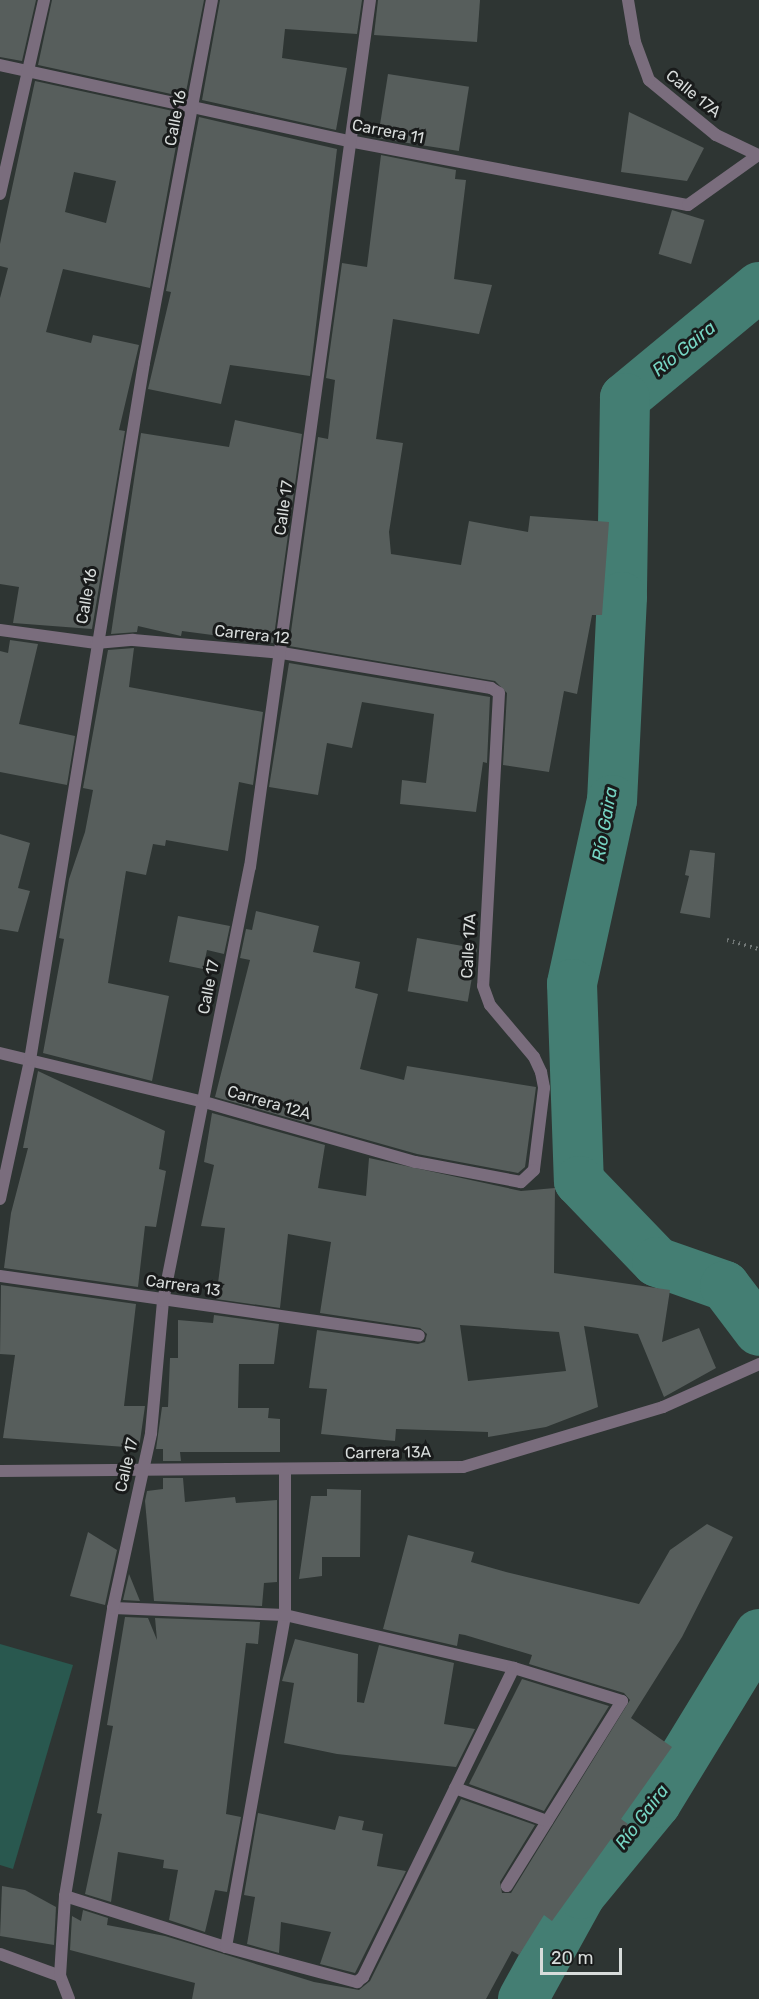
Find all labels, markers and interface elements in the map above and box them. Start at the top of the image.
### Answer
street label: Calle 17A [662,66,724,122]
street label: Calle 16 [161,88,191,148]
street label: Carrera 11 [350,116,426,148]
water label: Río Gaira [648,317,720,381]
street label: Calle 17 [271,479,297,537]
street label: Calle 16 [73,566,101,626]
street label: Carrera 12 [214,622,290,648]
water label: Río Gaira [588,785,622,863]
street label: Calle 17A [458,913,480,979]
street label: Calle 17 [194,958,224,1016]
street label: Carrera 12A [225,1082,313,1124]
street label: Carrera 13 [144,1271,222,1301]
street label: Calle 17 [111,1436,143,1494]
street label: Carrera 13A [345,1443,431,1463]
water label: Río Gaira [611,1780,673,1854]
scale bar [543,1936,626,1974]
text: 20 m [551,1947,593,1969]

